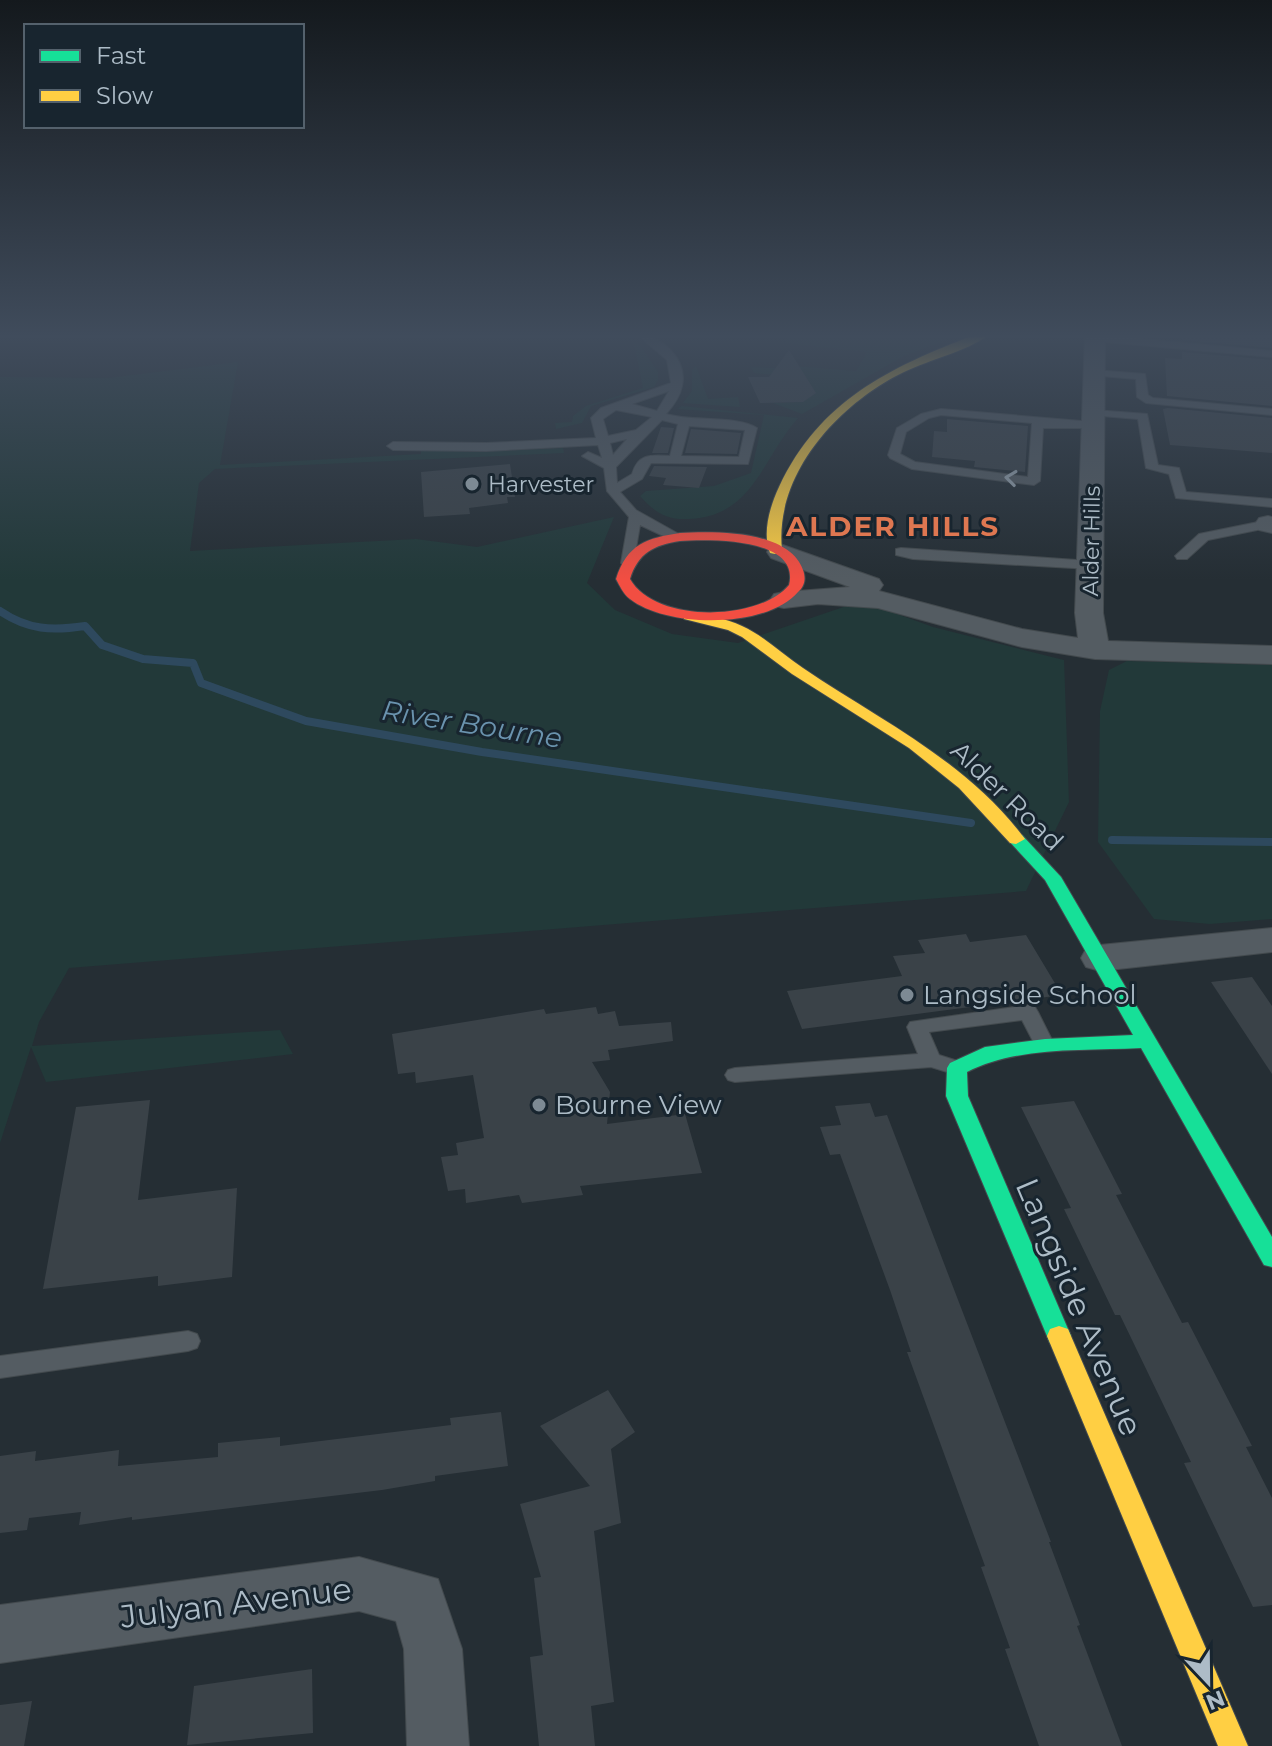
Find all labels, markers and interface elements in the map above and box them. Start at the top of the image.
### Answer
legend [24,24,304,128]
text: Fast [96,41,147,70]
text: Slow [96,81,153,110]
one-way arrow [1004,470,1018,487]
place label: Harvester [488,471,594,498]
marker: Harvester [463,475,481,493]
street label: Alder Hills [1077,485,1106,597]
district label: ALDER HILLS [785,509,1000,543]
water label: River Bourne [379,693,565,755]
street label: Alder Road [944,734,1070,858]
place label: Langside School [923,979,1136,1011]
marker: Langside School [898,986,916,1004]
place label: Bourne View [555,1089,722,1121]
marker: Bourne View [530,1096,548,1114]
street label: Langside Avenue [1008,1172,1151,1441]
street label: Julyan Avenue [117,1569,354,1636]
north arrow [1168,1642,1248,1722]
text: N [1202,1684,1229,1716]

